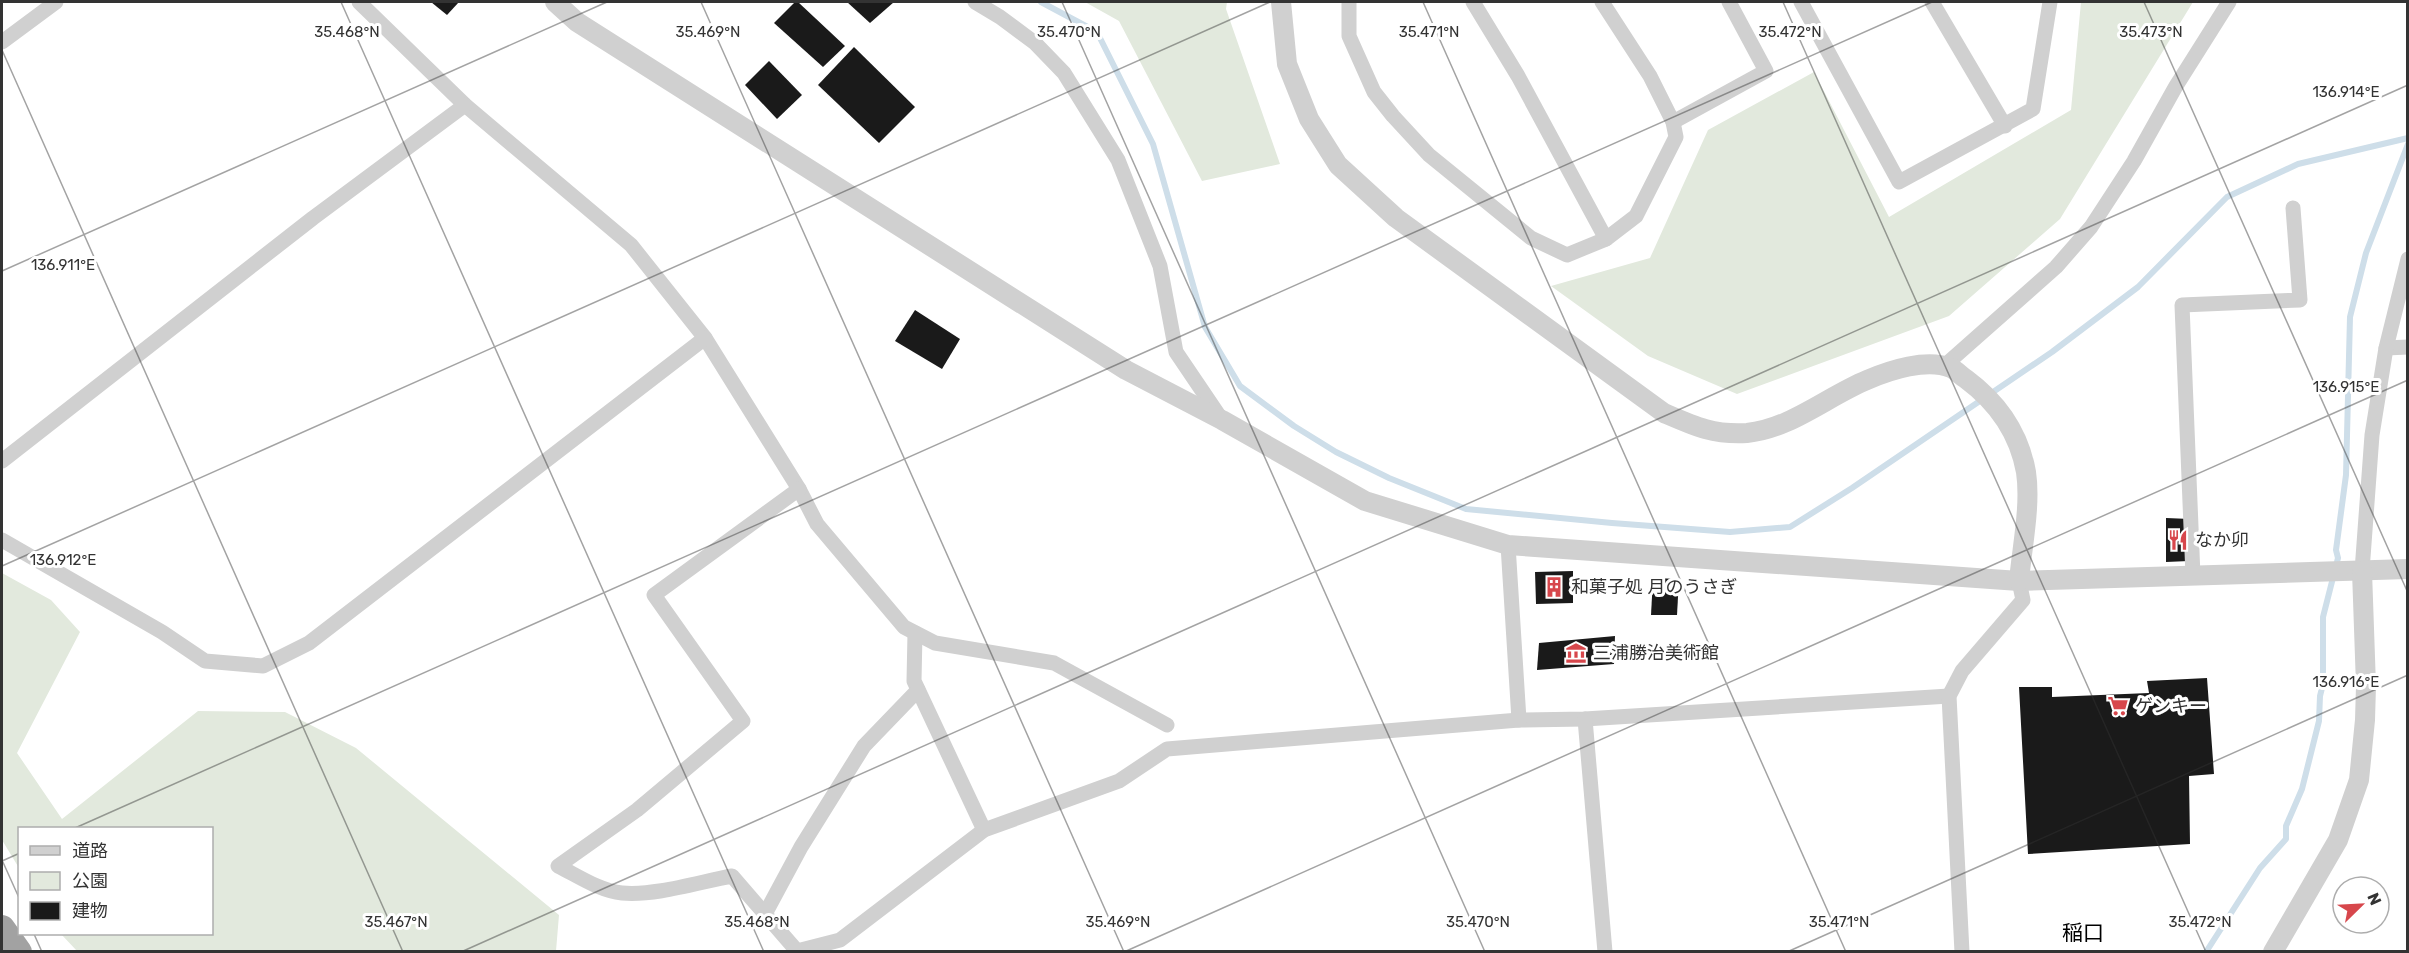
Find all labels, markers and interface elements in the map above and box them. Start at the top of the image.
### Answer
text: 35.468°N [314,23,380,41]
text: 35.469°N [676,23,740,41]
text: 35.470°N [1037,23,1101,41]
text: 35.471°N [1399,23,1459,41]
text: 35.472°N [1758,23,1822,41]
text: 35.473°N [2119,23,2183,41]
text: 136.914°E [2312,83,2380,101]
text: 136.911°E [31,256,95,274]
text: 136.915°E [2313,378,2379,396]
restaurant icon: なか卯 [2166,528,2190,552]
place label: なか卯 [2195,529,2249,551]
text: 136.912°E [30,551,96,569]
building icon: 和菓子処 月のうさぎ [1542,575,1566,599]
place label: 和菓子処 月のうさぎ [1571,576,1737,598]
museum icon: 三浦勝治美術館 [1564,641,1588,665]
place label: 三浦勝治美術館 [1593,642,1719,664]
text: 136.916°E [2313,673,2379,691]
supermarket icon: ゲンキー [2106,694,2130,718]
place label: ゲンキー [2135,695,2207,717]
legend [18,827,213,935]
text: 道路 [72,840,108,862]
text: 公園 [72,870,108,892]
north arrow [2331,875,2391,935]
text: N [2363,890,2385,908]
text: 建物 [72,900,108,922]
text: 35.467°N [364,913,428,931]
text: 35.468°N [724,913,790,931]
text: 35.469°N [1086,913,1150,931]
text: 35.470°N [1446,913,1510,931]
text: 35.471°N [1809,913,1869,931]
text: 35.472°N [2168,913,2232,931]
district label: 稲口 [2062,920,2104,945]

